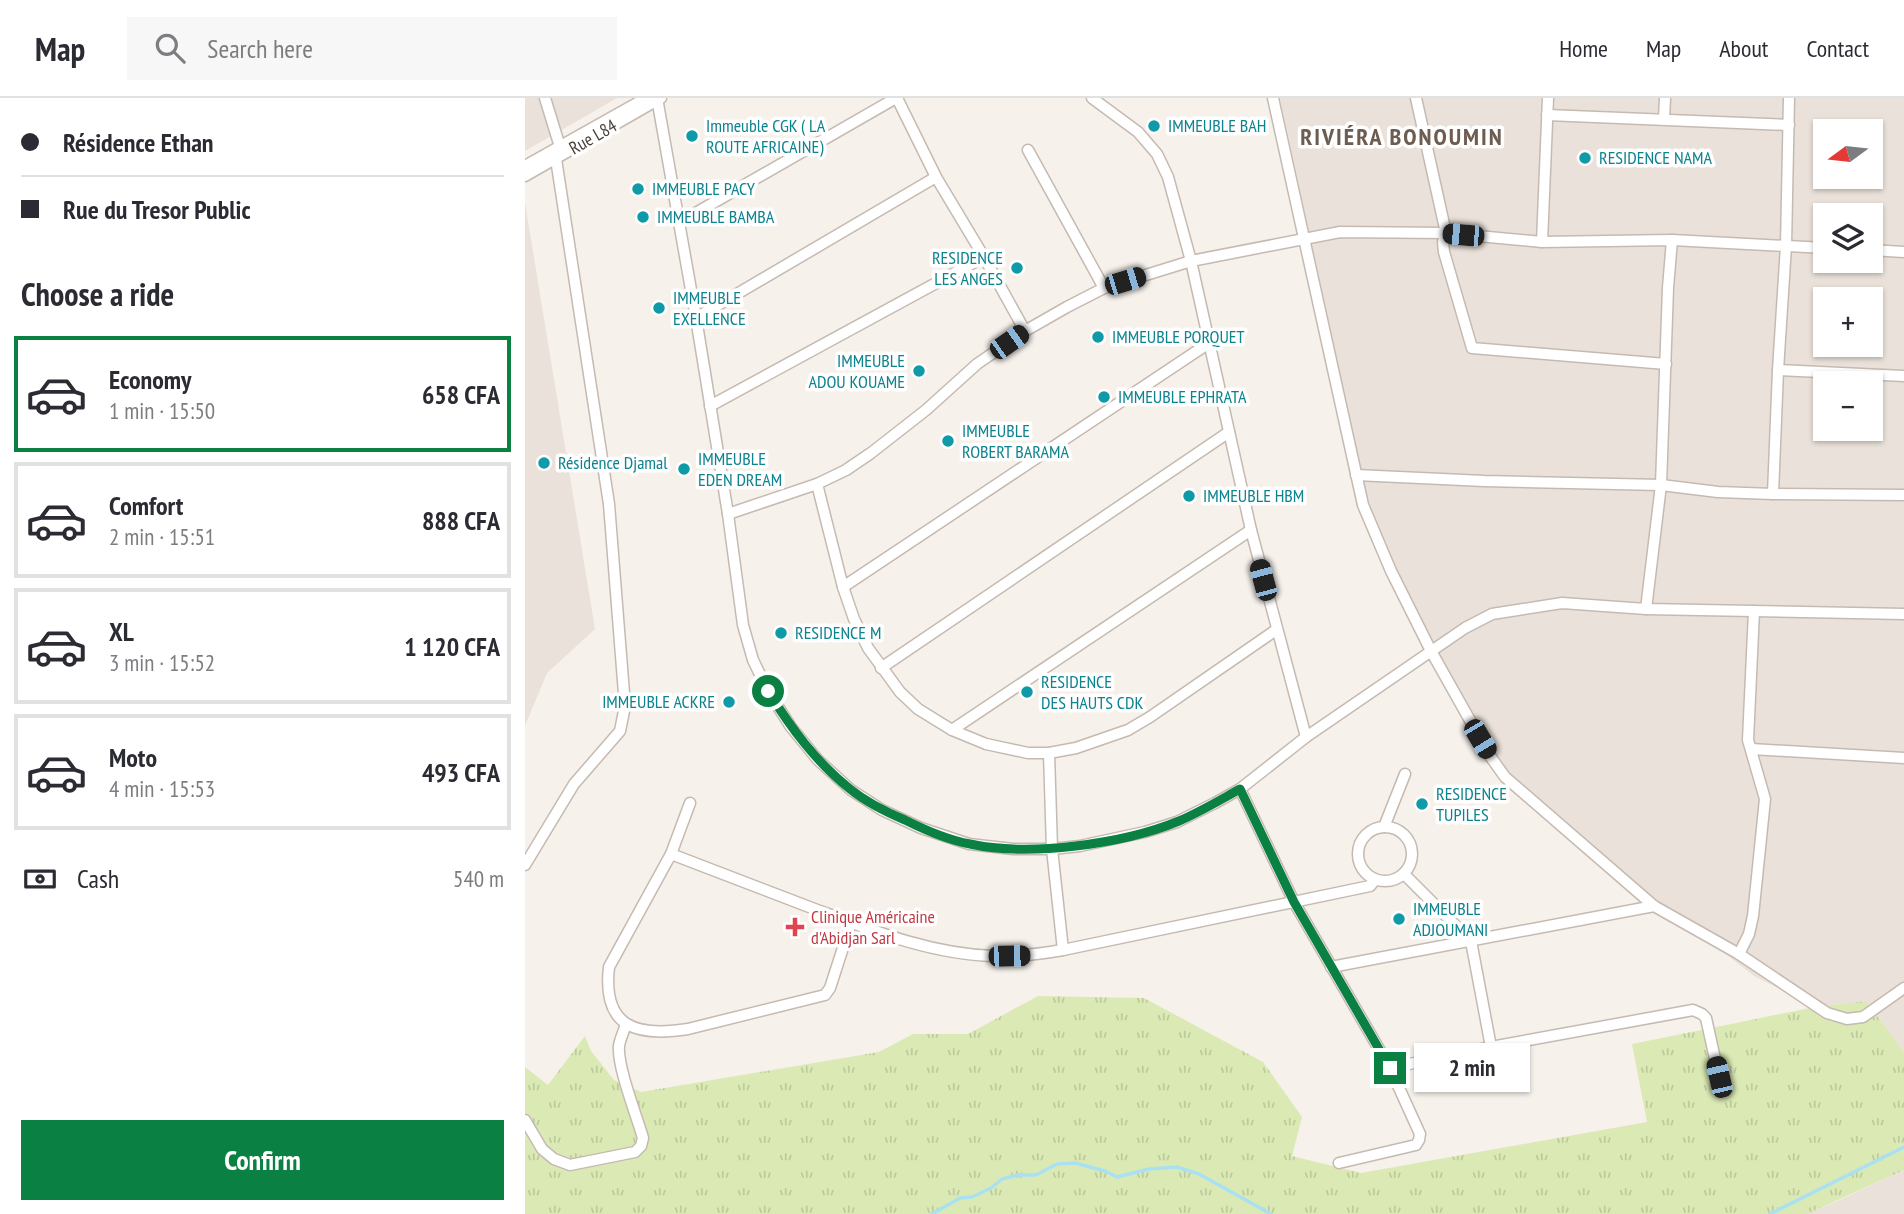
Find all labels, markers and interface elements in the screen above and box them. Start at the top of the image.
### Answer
search box [127,17,617,80]
text: Map [35,27,85,70]
icon: search [151,29,189,67]
text: Search here [207,32,313,65]
text: Home [1559,33,1608,64]
text: Map [1646,33,1681,64]
text: About [1719,33,1768,64]
text: Contact [1806,33,1869,64]
street label: Rue L84 [565,114,621,159]
place label: Immeuble CGK ( LA ROUTE AFRICAINE) [706,114,826,158]
place label: IMMEUBLE BAH [1168,114,1266,137]
marker: IMMEUBLE BAH [1146,118,1162,134]
north arrow [1813,119,1883,189]
map controls [1813,119,1883,441]
district label: RIVIÉRA BONOUMIN [1300,121,1504,152]
text: Résidence Ethan [63,126,214,159]
marker: Immeuble CGK ( LA ROUTE AFRICAINE) [684,128,700,144]
place label: RESIDENCE NAMA [1599,146,1713,169]
marker: RESIDENCE NAMA [1577,150,1593,166]
place label: IMMEUBLE PACY [652,177,756,200]
marker: IMMEUBLE PACY [630,181,646,197]
text: Rue du Tresor Public [63,193,251,226]
button: layers [1813,203,1883,273]
place label: IMMEUBLE BAMBA [657,205,775,228]
marker: IMMEUBLE BAMBA [635,209,651,225]
car [1442,223,1485,247]
place label: RESIDENCE LES ANGES [932,246,1003,290]
marker: RESIDENCE LES ANGES [1009,260,1025,276]
car [1102,265,1149,297]
text: Choose a ride [21,273,174,315]
place label: IMMEUBLE EXELLENCE [673,286,746,330]
button: + [1813,287,1883,357]
marker: IMMEUBLE EXELLENCE [651,300,667,316]
car [986,321,1033,363]
place label: IMMEUBLE PORQUET [1112,325,1245,348]
marker: IMMEUBLE PORQUET [1090,329,1106,345]
place label: IMMEUBLE ADOU KOUAME [808,349,905,393]
icon: car [25,363,88,426]
text: Economy [109,363,191,396]
marker: IMMEUBLE ADOU KOUAME [911,363,927,379]
button: − [1813,371,1883,441]
text: 658 CFA [422,378,500,411]
place label: IMMEUBLE EPHRATA [1118,385,1247,408]
marker: IMMEUBLE EPHRATA [1096,389,1112,405]
text: 1 min · 15:50 [109,396,215,425]
place label: IMMEUBLE ROBERT BARAMA [962,419,1069,463]
marker: IMMEUBLE ROBERT BARAMA [940,433,956,449]
place label: IMMEUBLE EDEN DREAM [698,447,782,491]
place label: Résidence Djamal [558,451,668,474]
marker: Résidence Djamal [536,455,552,471]
marker: IMMEUBLE EDEN DREAM [676,461,692,477]
place label: IMMEUBLE HBM [1203,484,1304,507]
marker: IMMEUBLE HBM [1181,488,1197,504]
icon: car [25,489,88,552]
text: Comfort [109,489,183,522]
text: 888 CFA [422,504,500,537]
text: 2 min · 15:51 [109,522,215,551]
car [1248,557,1279,603]
icon: car [25,615,88,678]
text: XL [109,615,134,648]
place label: RESIDENCE M [795,621,881,644]
marker: RESIDENCE M [773,625,789,641]
text: 1 120 CFA [404,630,500,663]
text: 3 min · 15:52 [109,648,215,677]
place label: RESIDENCE DES HAUTS CDK [1041,670,1143,714]
route start [752,675,784,707]
marker: RESIDENCE DES HAUTS CDK [1019,684,1035,700]
place label: IMMEUBLE ACKRE [602,690,715,713]
marker: IMMEUBLE ACKRE [721,694,737,710]
car [1461,716,1500,762]
icon: car [25,741,88,804]
text: Moto [109,741,157,774]
text: 493 CFA [422,756,500,789]
text: 4 min · 15:53 [109,774,215,803]
place label: RESIDENCE TUPILES [1436,782,1507,826]
marker: RESIDENCE TUPILES [1414,796,1430,812]
icon: cash [21,860,59,898]
text: Cash [77,862,119,895]
text: 540 m [453,864,504,893]
place label: IMMEUBLE ADJOUMANI [1413,897,1488,941]
place label: Clinique Américaine d'Abidjan Sarl [811,905,935,949]
marker: IMMEUBLE ADJOUMANI [1391,911,1407,927]
marker: Clinique Américaine d'Abidjan Sarl [785,917,805,937]
car [988,945,1031,967]
callout: 2 min [1415,1044,1530,1093]
route end [1374,1052,1406,1084]
text: 2 min [1449,1053,1495,1082]
car [1705,1054,1734,1100]
button: Confirm [21,1120,504,1200]

